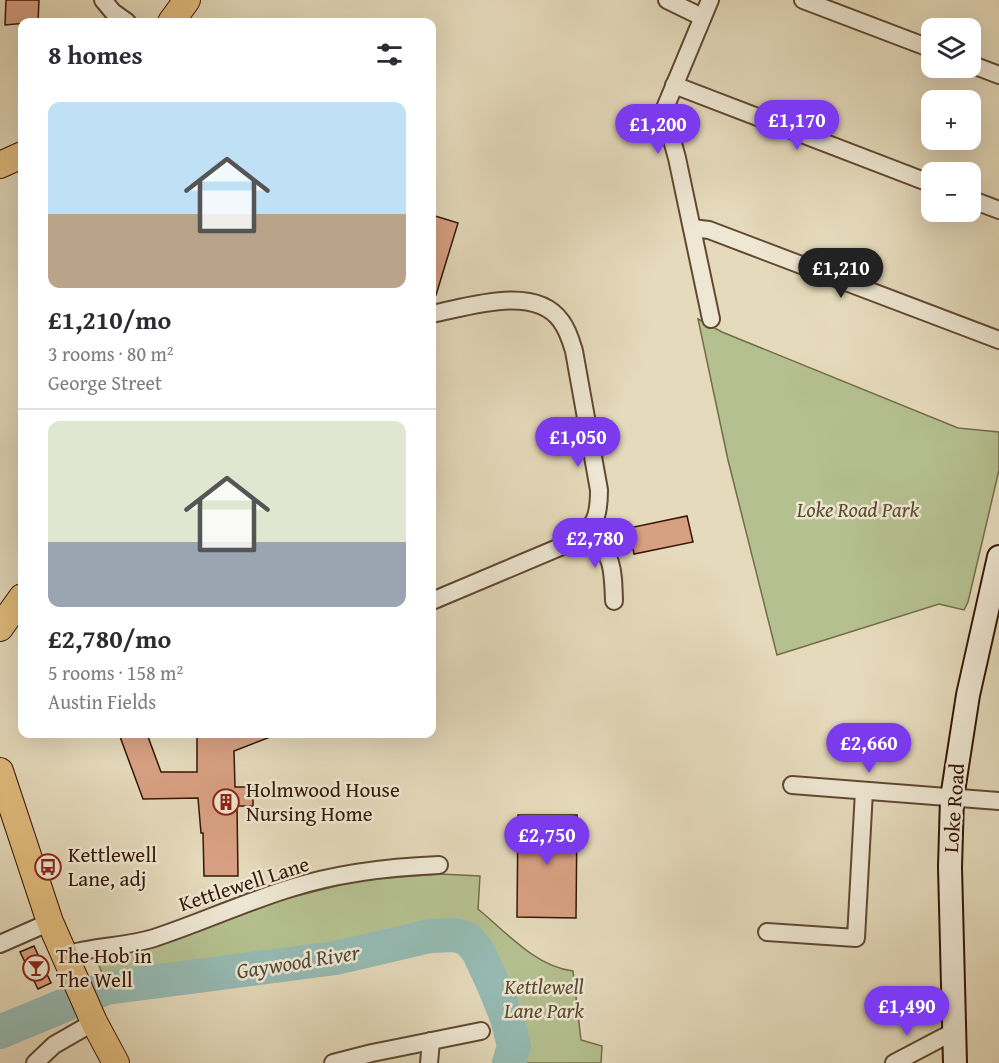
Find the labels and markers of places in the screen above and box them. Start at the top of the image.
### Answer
pin: £1,170 [748,100,846,151]
pin: £1,200 [609,104,707,155]
pin: £1,210 [792,248,890,299]
pin: £1,050 [529,417,627,468]
pin: £2,780 [546,518,644,569]
pin: £2,660 [820,723,918,774]
place label: Holmwood House Nursing Home [246,774,400,829]
building icon: Holmwood House Nursing Home [211,787,241,817]
pin: £2,750 [498,815,596,866]
place label: Kettlewell Lane, adj [68,839,157,894]
bus stop icon: Kettlewell Lane, adj [33,852,63,882]
place label: The Hob in The Well [56,940,152,995]
bar icon: The Hob in The Well [21,953,51,983]
pin: £1,490 [858,986,956,1037]

